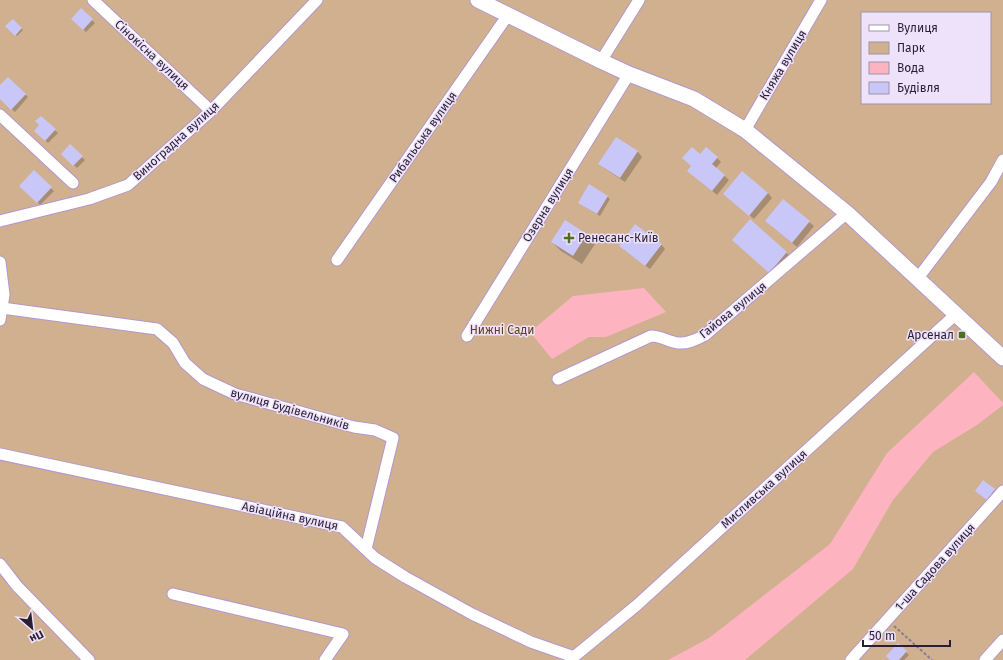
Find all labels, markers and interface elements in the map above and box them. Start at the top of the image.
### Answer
legend [861,12,991,104]
street label: Сінокісна вулиця [112,17,192,93]
text: Вулиця [897,21,938,35]
street label: Княжа вулиця [757,28,809,102]
text: Парк [897,41,926,55]
text: Вода [897,61,924,75]
text: Будівля [897,81,940,95]
street label: Рибальська вулиця [386,89,460,185]
street label: Виноградна вулиця [130,99,222,183]
street label: Озерна вулиця [520,165,576,245]
place label: Ренесанс-Київ [578,231,659,245]
marker: Ренесанс-Київ [563,232,575,244]
street label: Гайова вулиця [697,279,769,341]
park label: Нижні Сади [470,323,534,337]
place label: Арсенал [907,328,954,342]
marker: Арсенал [957,330,967,340]
street label: вулиця Будівельників [229,385,351,433]
street label: Мисливська вулиця [718,447,810,531]
street label: Авіаційна вулиця [241,499,339,533]
street label: 1-ша Садова вулиця [892,520,978,614]
north arrow [12,608,52,648]
scale bar [863,622,950,648]
text: Пн [27,627,46,645]
text: 50 m [869,629,895,643]

